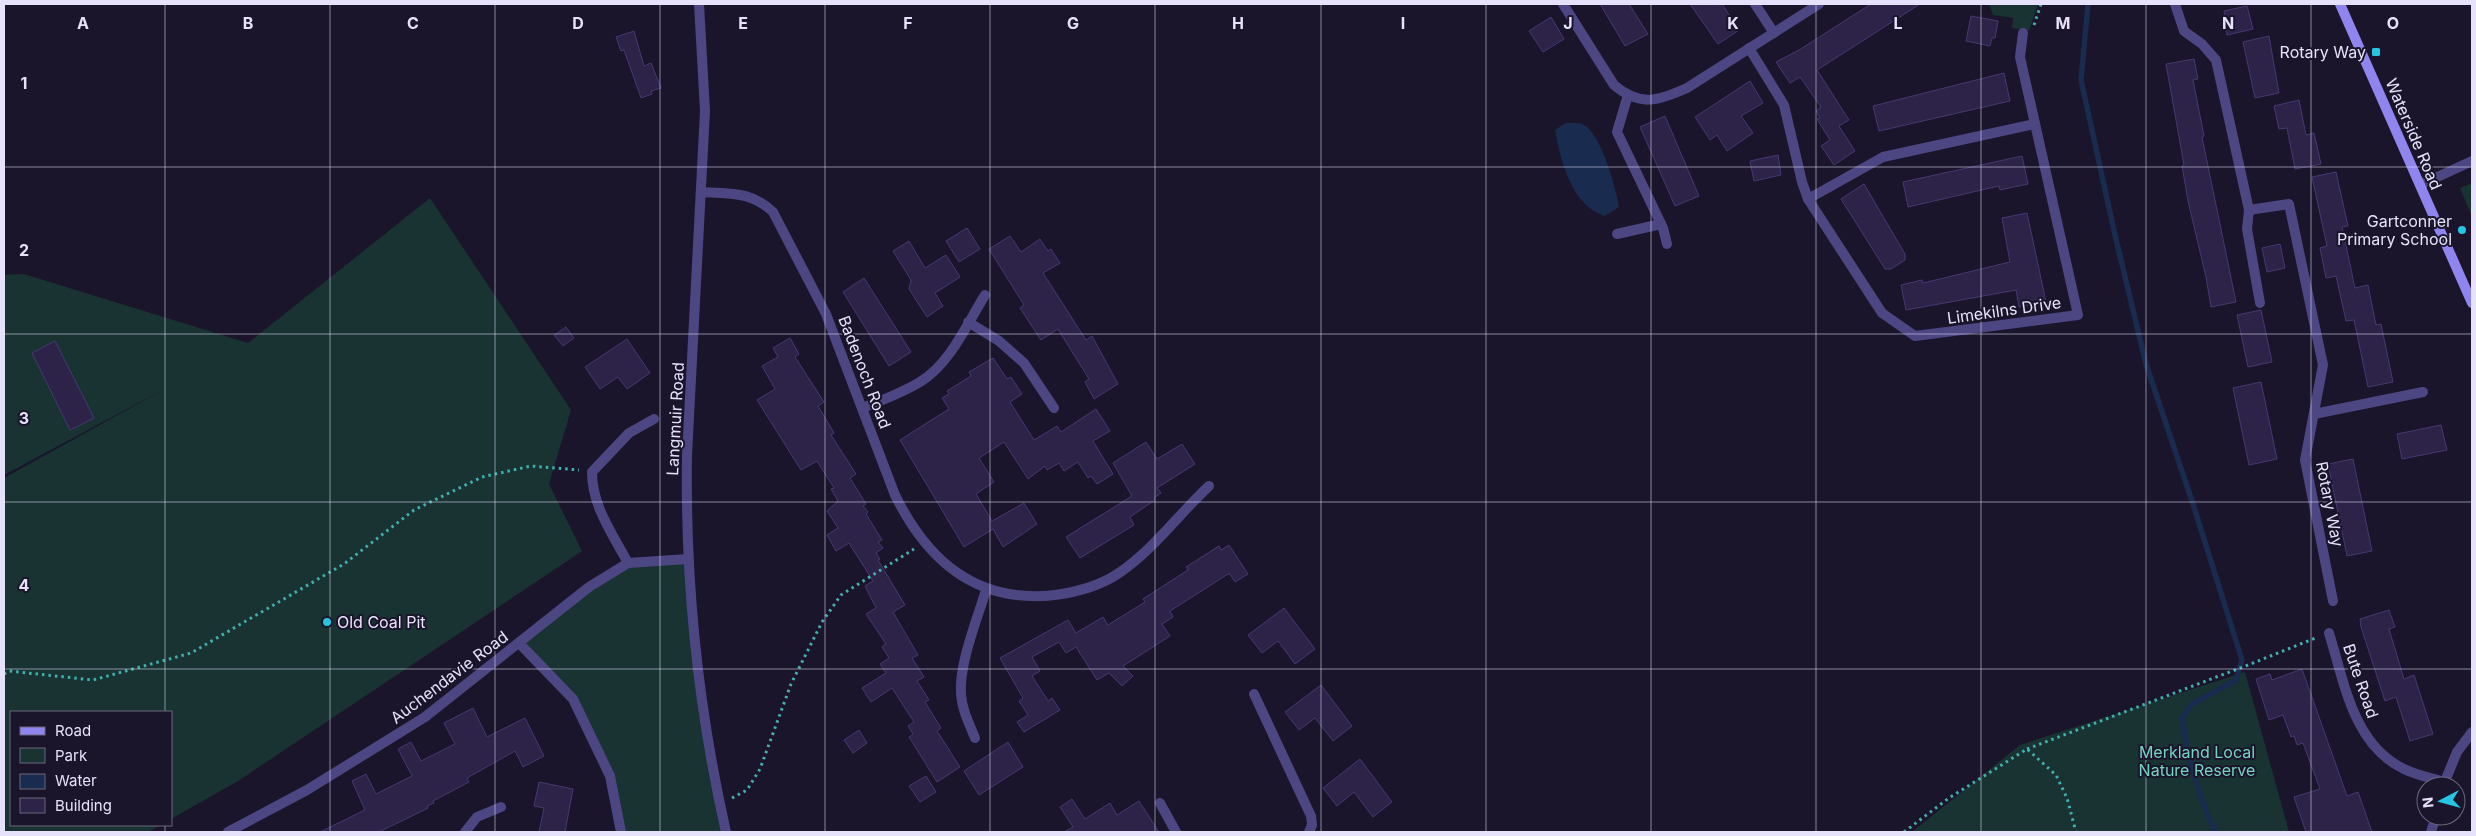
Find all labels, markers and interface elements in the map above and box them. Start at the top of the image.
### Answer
text: A [77,13,89,33]
text: B [243,13,253,33]
text: C [407,13,419,33]
text: D [572,13,584,33]
text: E [738,13,748,33]
text: F [903,13,913,33]
text: G [1067,13,1079,33]
text: H [1232,13,1244,33]
text: I [1401,13,1405,33]
text: J [1563,13,1573,33]
text: K [1727,13,1739,33]
text: L [1893,13,1903,33]
text: M [2056,13,2070,33]
text: N [2222,13,2234,33]
text: O [2387,13,2399,33]
place label: Rotary Way [2280,42,2366,62]
marker: Rotary Way [2370,46,2382,58]
text: 1 [21,73,27,93]
street label: Waterside Road [2382,75,2446,193]
place label: Gartconner Primary School [2337,211,2452,249]
marker: Gartconner Primary School [2456,224,2468,236]
text: 2 [19,240,29,260]
street label: Limekilns Drive [1946,292,2062,328]
street label: Badenoch Road [834,313,896,431]
street label: Langmuir Road [662,362,688,476]
text: 3 [19,408,29,428]
street label: Rotary Way [2312,460,2348,548]
text: 4 [19,575,30,595]
place label: Old Coal Pit [337,612,426,632]
marker: Old Coal Pit [321,616,333,628]
street label: Auchendavie Road [386,626,512,728]
street label: Bute Road [2339,641,2383,721]
legend [10,711,172,826]
text: Road [55,721,91,740]
park label: Merkland Local Nature Reserve [2139,742,2255,780]
text: Park [55,746,88,765]
text: Water [55,771,97,790]
north arrow [2416,776,2466,826]
text: Building [55,796,112,815]
text: N [2419,796,2437,809]

